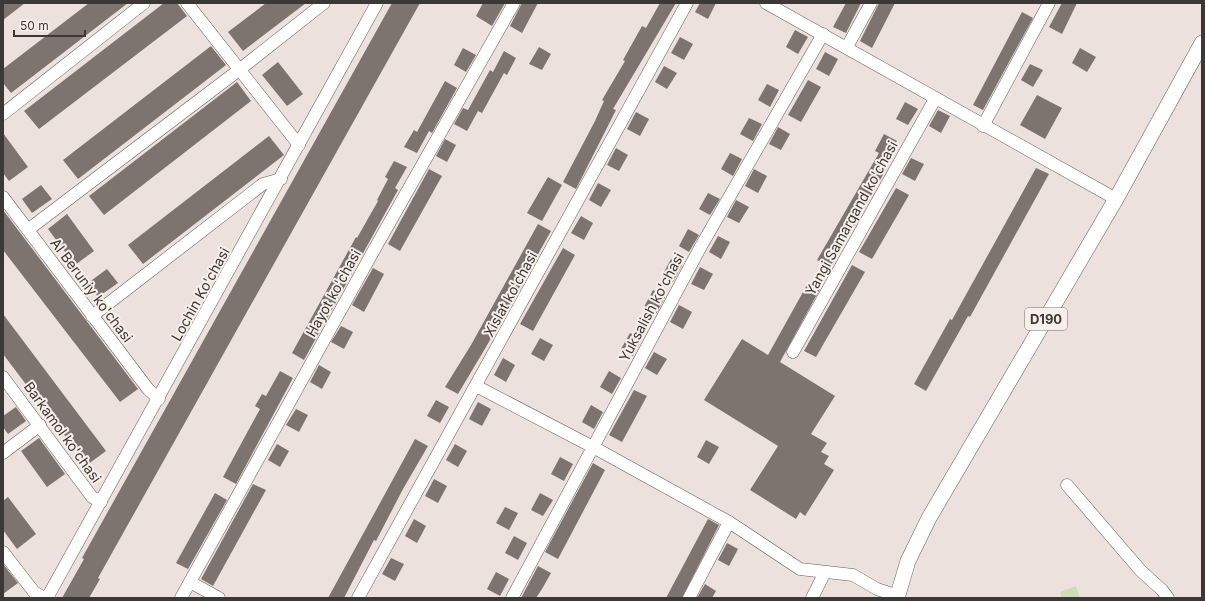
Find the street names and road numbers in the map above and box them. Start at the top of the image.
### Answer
street label: Yangi Samarqand ko'chasi [801,138,901,298]
street label: Al Beruniy ko'chasi [47,235,137,345]
street label: Lochin Ko'chasi [167,244,233,344]
street label: Hayot ko'chasi [302,246,364,340]
street label: Xislat ko'chasi [480,249,540,339]
street label: Yuksalish ko'chasi [615,250,687,364]
road number: D190 [1025,308,1067,330]
street label: Barkamol ko'chasi [21,378,105,486]

